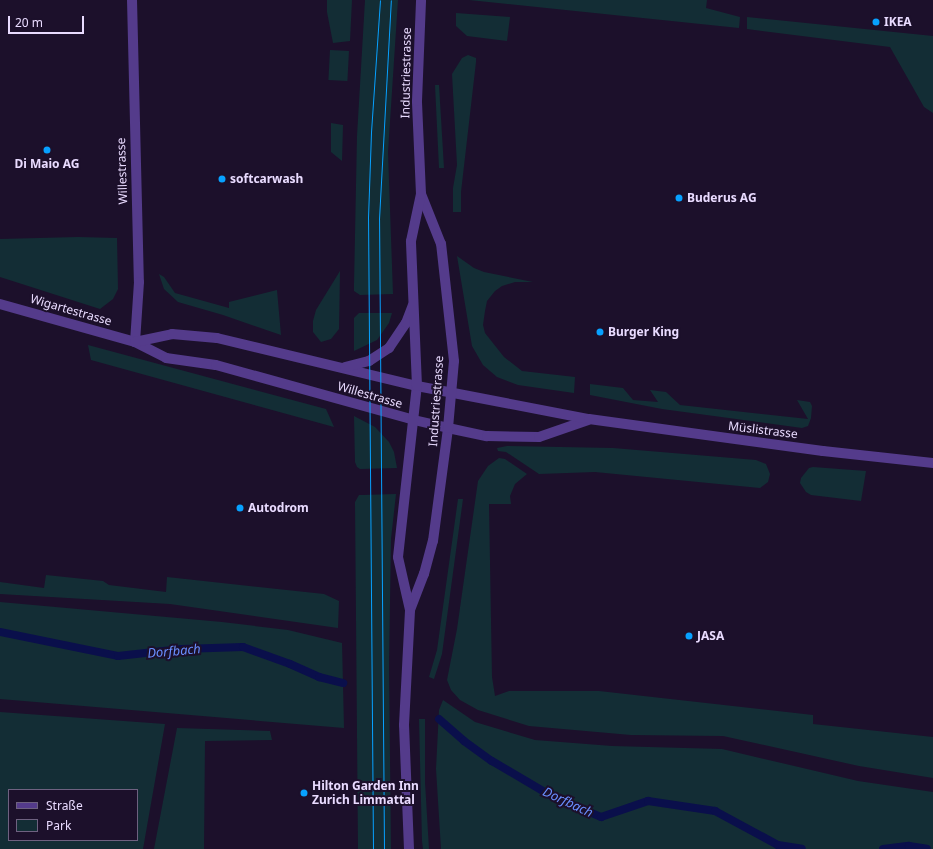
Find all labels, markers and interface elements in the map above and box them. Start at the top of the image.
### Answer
scale bar [10,8,86,34]
text: 20 m [15,14,43,31]
place label: IKEA [884,15,912,29]
marker: IKEA [871,17,881,27]
street label: Industriestrasse [398,27,414,119]
street label: Willestrasse [114,137,130,205]
marker: Di Maio AG [42,145,52,155]
place label: Di Maio AG [15,157,79,171]
place label: softcarwash [230,172,303,186]
marker: softcarwash [217,174,227,184]
place label: Buderus AG [687,191,757,205]
marker: Buderus AG [674,193,684,203]
street label: Wigartestrasse [29,291,113,329]
place label: Burger King [608,325,679,339]
marker: Burger King [595,327,605,337]
street label: Industriestrasse [426,355,446,447]
street label: Willestrasse [336,379,404,411]
street label: Müslistrasse [727,419,799,441]
place label: Autodrom [248,501,309,515]
marker: Autodrom [235,503,245,513]
place label: JASA [697,629,724,643]
marker: JASA [684,631,694,641]
water label: Dorfbach [147,641,201,661]
place label: Hilton Garden Inn Zurich Limmattal [312,779,419,807]
water label: Dorfbach [540,784,596,820]
marker: Hilton Garden Inn Zurich Limmattal [299,788,309,798]
legend [8,789,138,841]
text: Straße [46,797,83,814]
text: Park [46,817,71,834]

